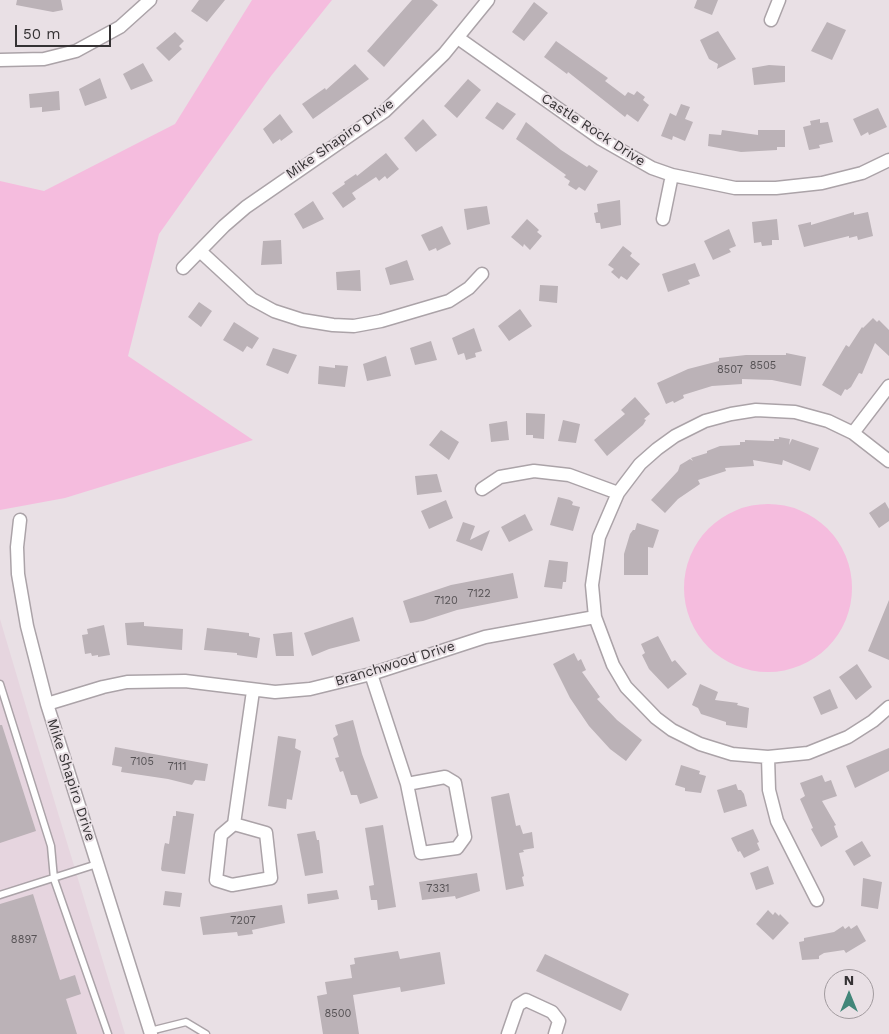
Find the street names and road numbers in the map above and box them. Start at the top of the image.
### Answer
street label: Castle Rock Drive [538,90,648,170]
street label: Mike Shapiro Drive [283,95,397,183]
street label: Branchwood Drive [333,638,457,690]
street label: Mike Shapiro Drive [43,717,99,843]

